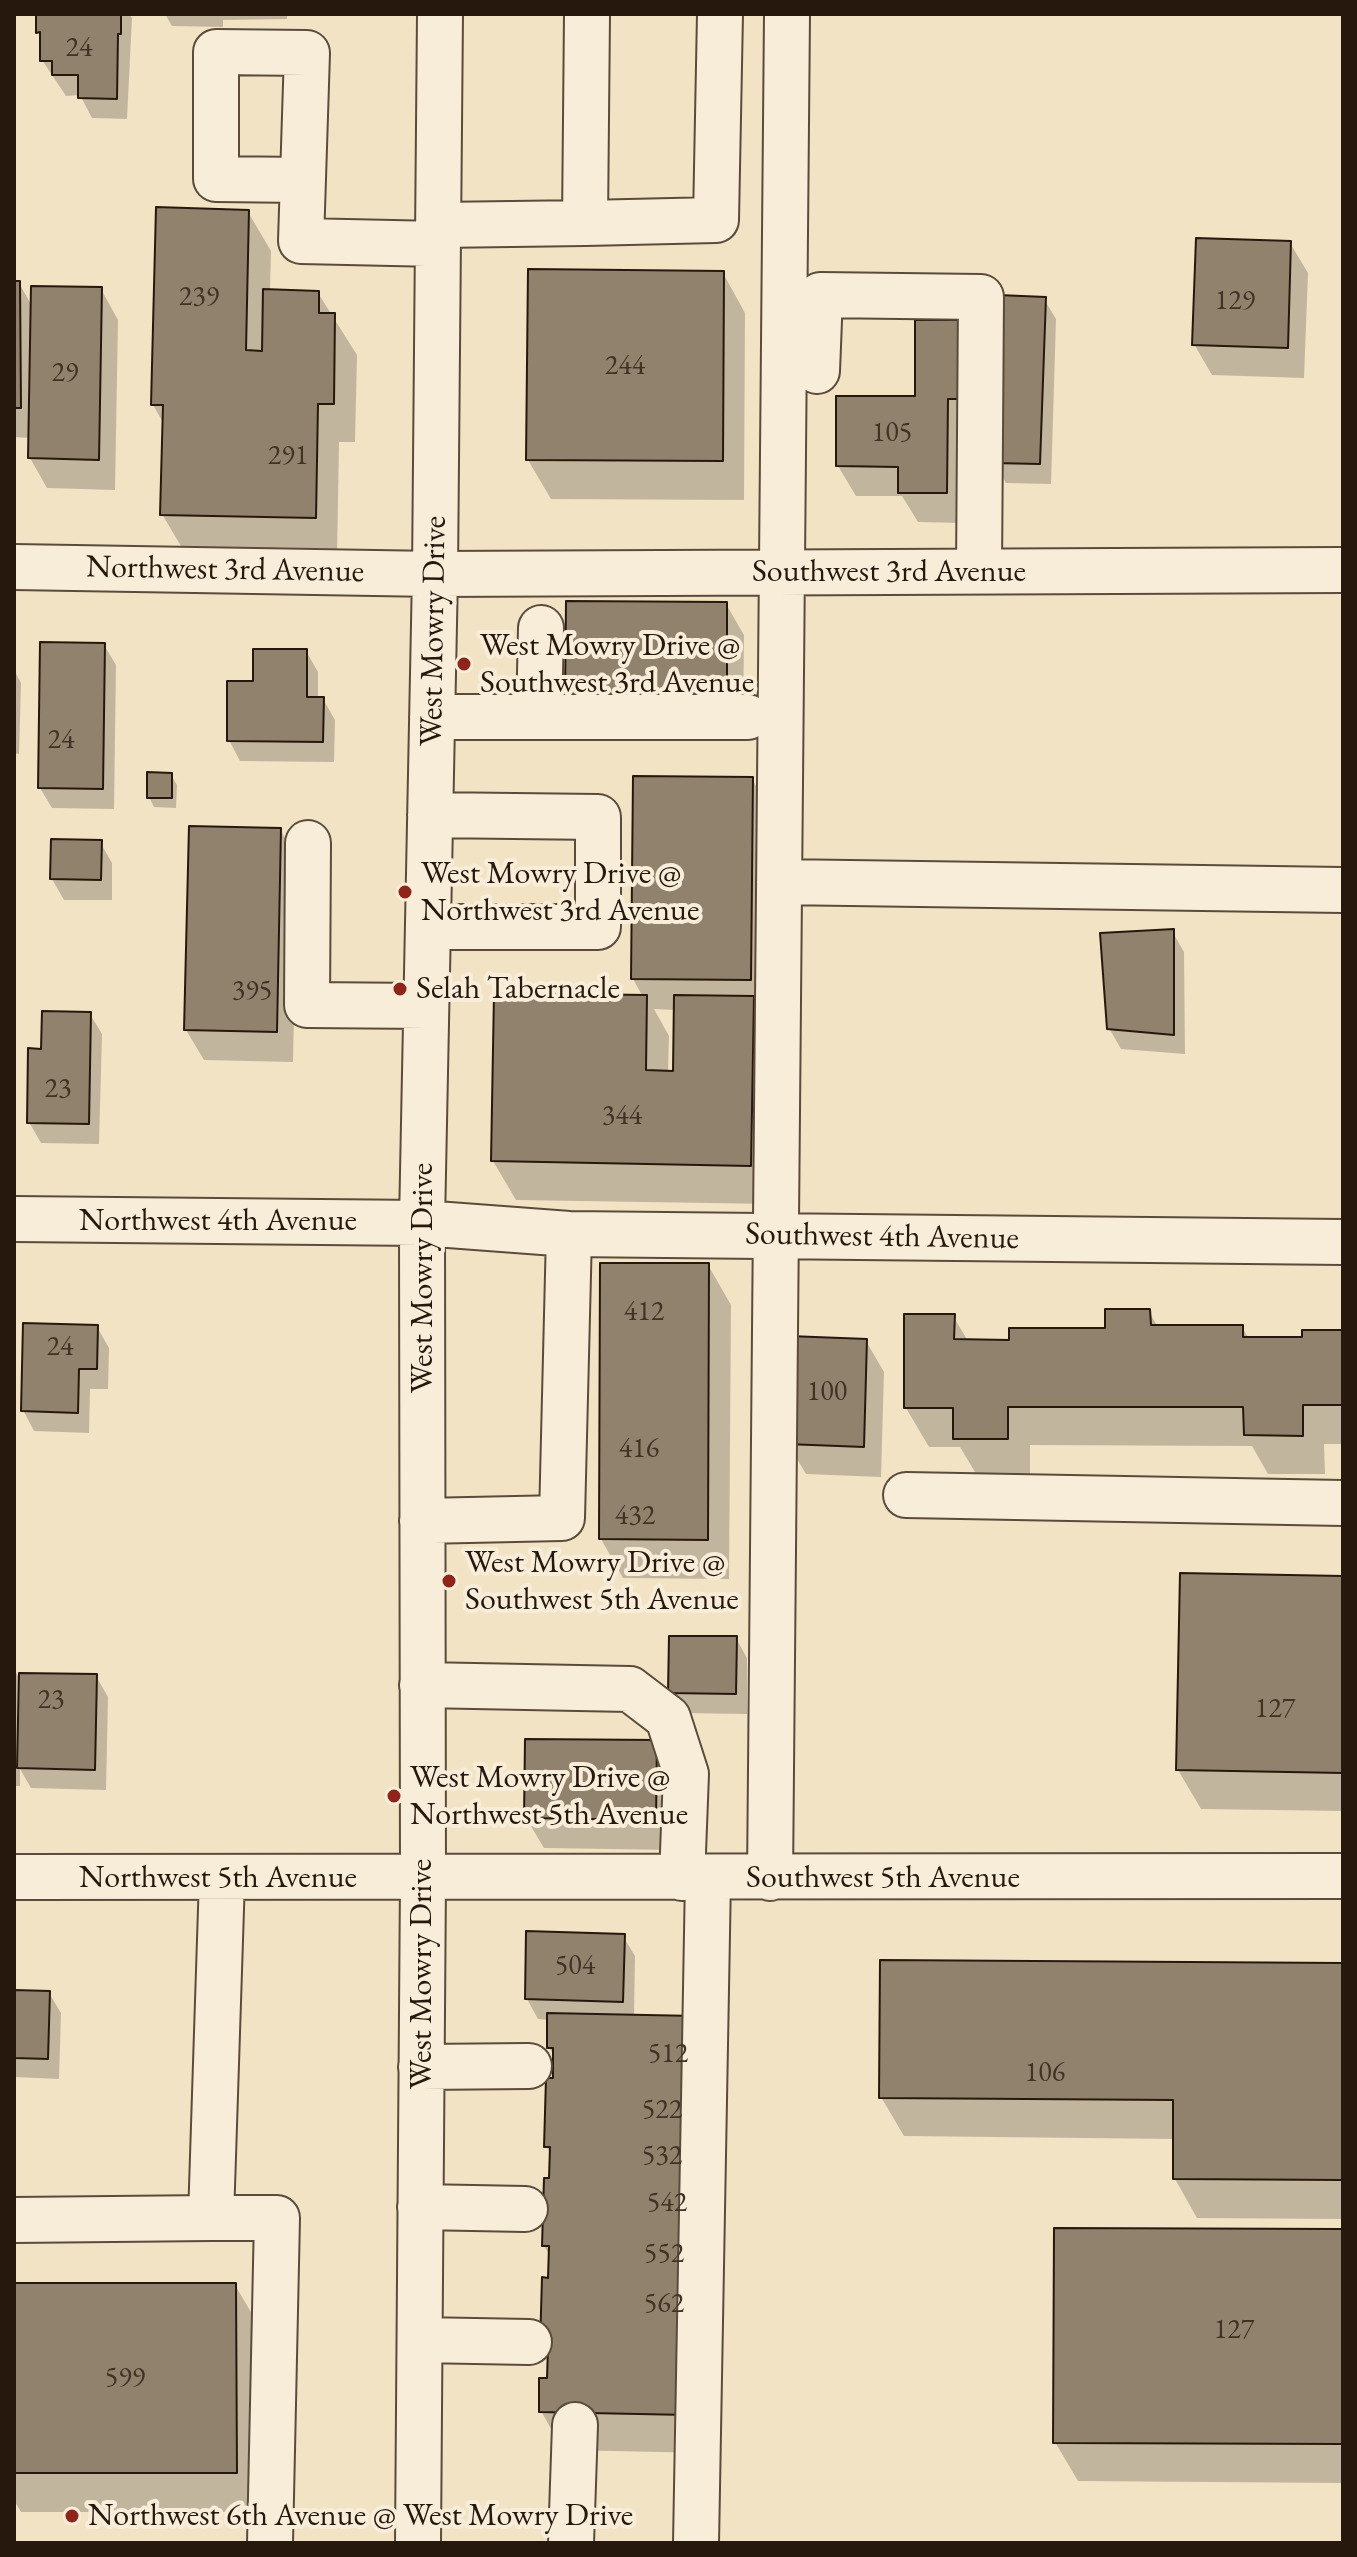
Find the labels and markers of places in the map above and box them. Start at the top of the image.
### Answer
place label: West Mowry Drive @ Southwest 3rd Avenue [480,627,754,702]
marker: West Mowry Drive @ Southwest 3rd Avenue [455,655,473,673]
place label: West Mowry Drive @ Northwest 3rd Avenue [421,855,699,930]
marker: West Mowry Drive @ Northwest 3rd Avenue [396,883,414,901]
place label: Selah Tabernacle [416,970,620,1008]
marker: Selah Tabernacle [391,980,409,998]
place label: West Mowry Drive @ Southwest 5th Avenue [465,1544,739,1619]
marker: West Mowry Drive @ Southwest 5th Avenue [440,1572,458,1590]
place label: West Mowry Drive @ Northwest 5th Avenue [410,1759,688,1834]
marker: West Mowry Drive @ Northwest 5th Avenue [385,1787,403,1805]
place label: Northwest 6th Avenue @ West Mowry Drive [88,2497,633,2535]
marker: Northwest 6th Avenue @ West Mowry Drive [63,2507,81,2525]

